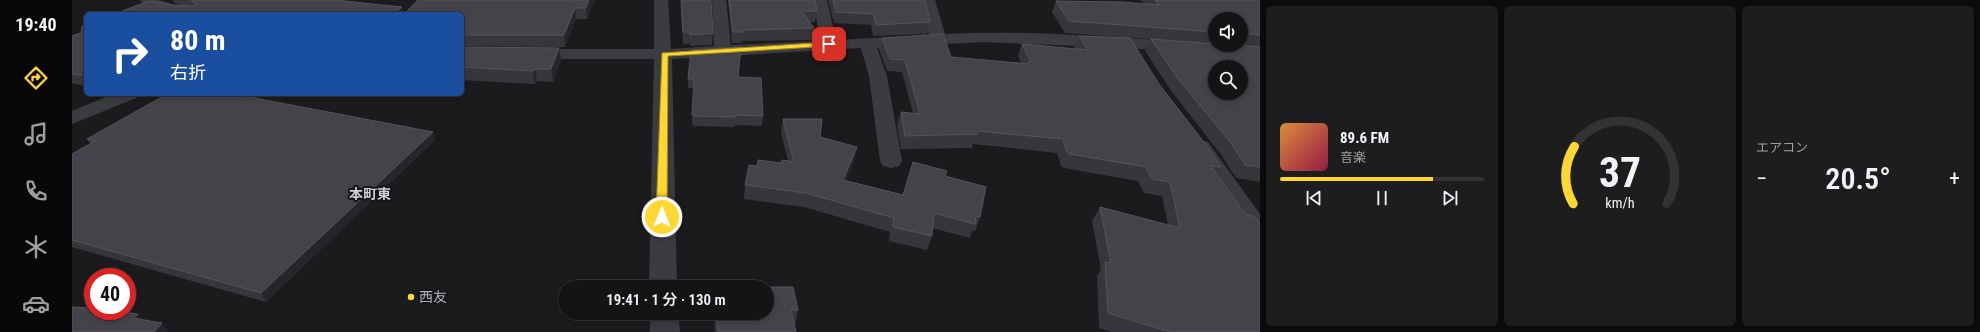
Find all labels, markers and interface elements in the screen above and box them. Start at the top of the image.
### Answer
map controls [1208,12,1248,100]
button: sound [1208,12,1248,52]
text: 19:40 [15,14,57,35]
text: 80 m [170,24,226,57]
pin [812,27,846,61]
icon: right [104,28,156,80]
icon: arrive [818,33,840,55]
button: search [1208,60,1248,100]
text: 右折 [170,62,206,83]
icon: directions [22,64,50,92]
icon: music [22,120,50,148]
text: 89.6 FM [1340,129,1389,147]
text: エアコン [1756,140,1808,155]
text: 37 [1599,148,1641,197]
text: 音楽 [1340,150,1366,165]
text: 20.5° [1825,161,1891,196]
text: − [1756,166,1767,191]
text: + [1949,166,1960,191]
icon: phone [22,177,50,205]
district label: 本町東 [349,186,391,202]
icon: previous [1303,187,1325,209]
icon: pause [1371,187,1393,209]
icon: next [1439,187,1461,209]
text: km/h [1605,195,1635,211]
position arrow [641,196,683,238]
icon: climate [22,233,50,261]
speed limit sign: 40 [84,268,136,320]
place label: 西友 [419,289,447,305]
icon: car [22,290,50,318]
text: 19:41 · 1 分 · 130 m [606,291,726,309]
marker: 西友 [406,292,416,302]

